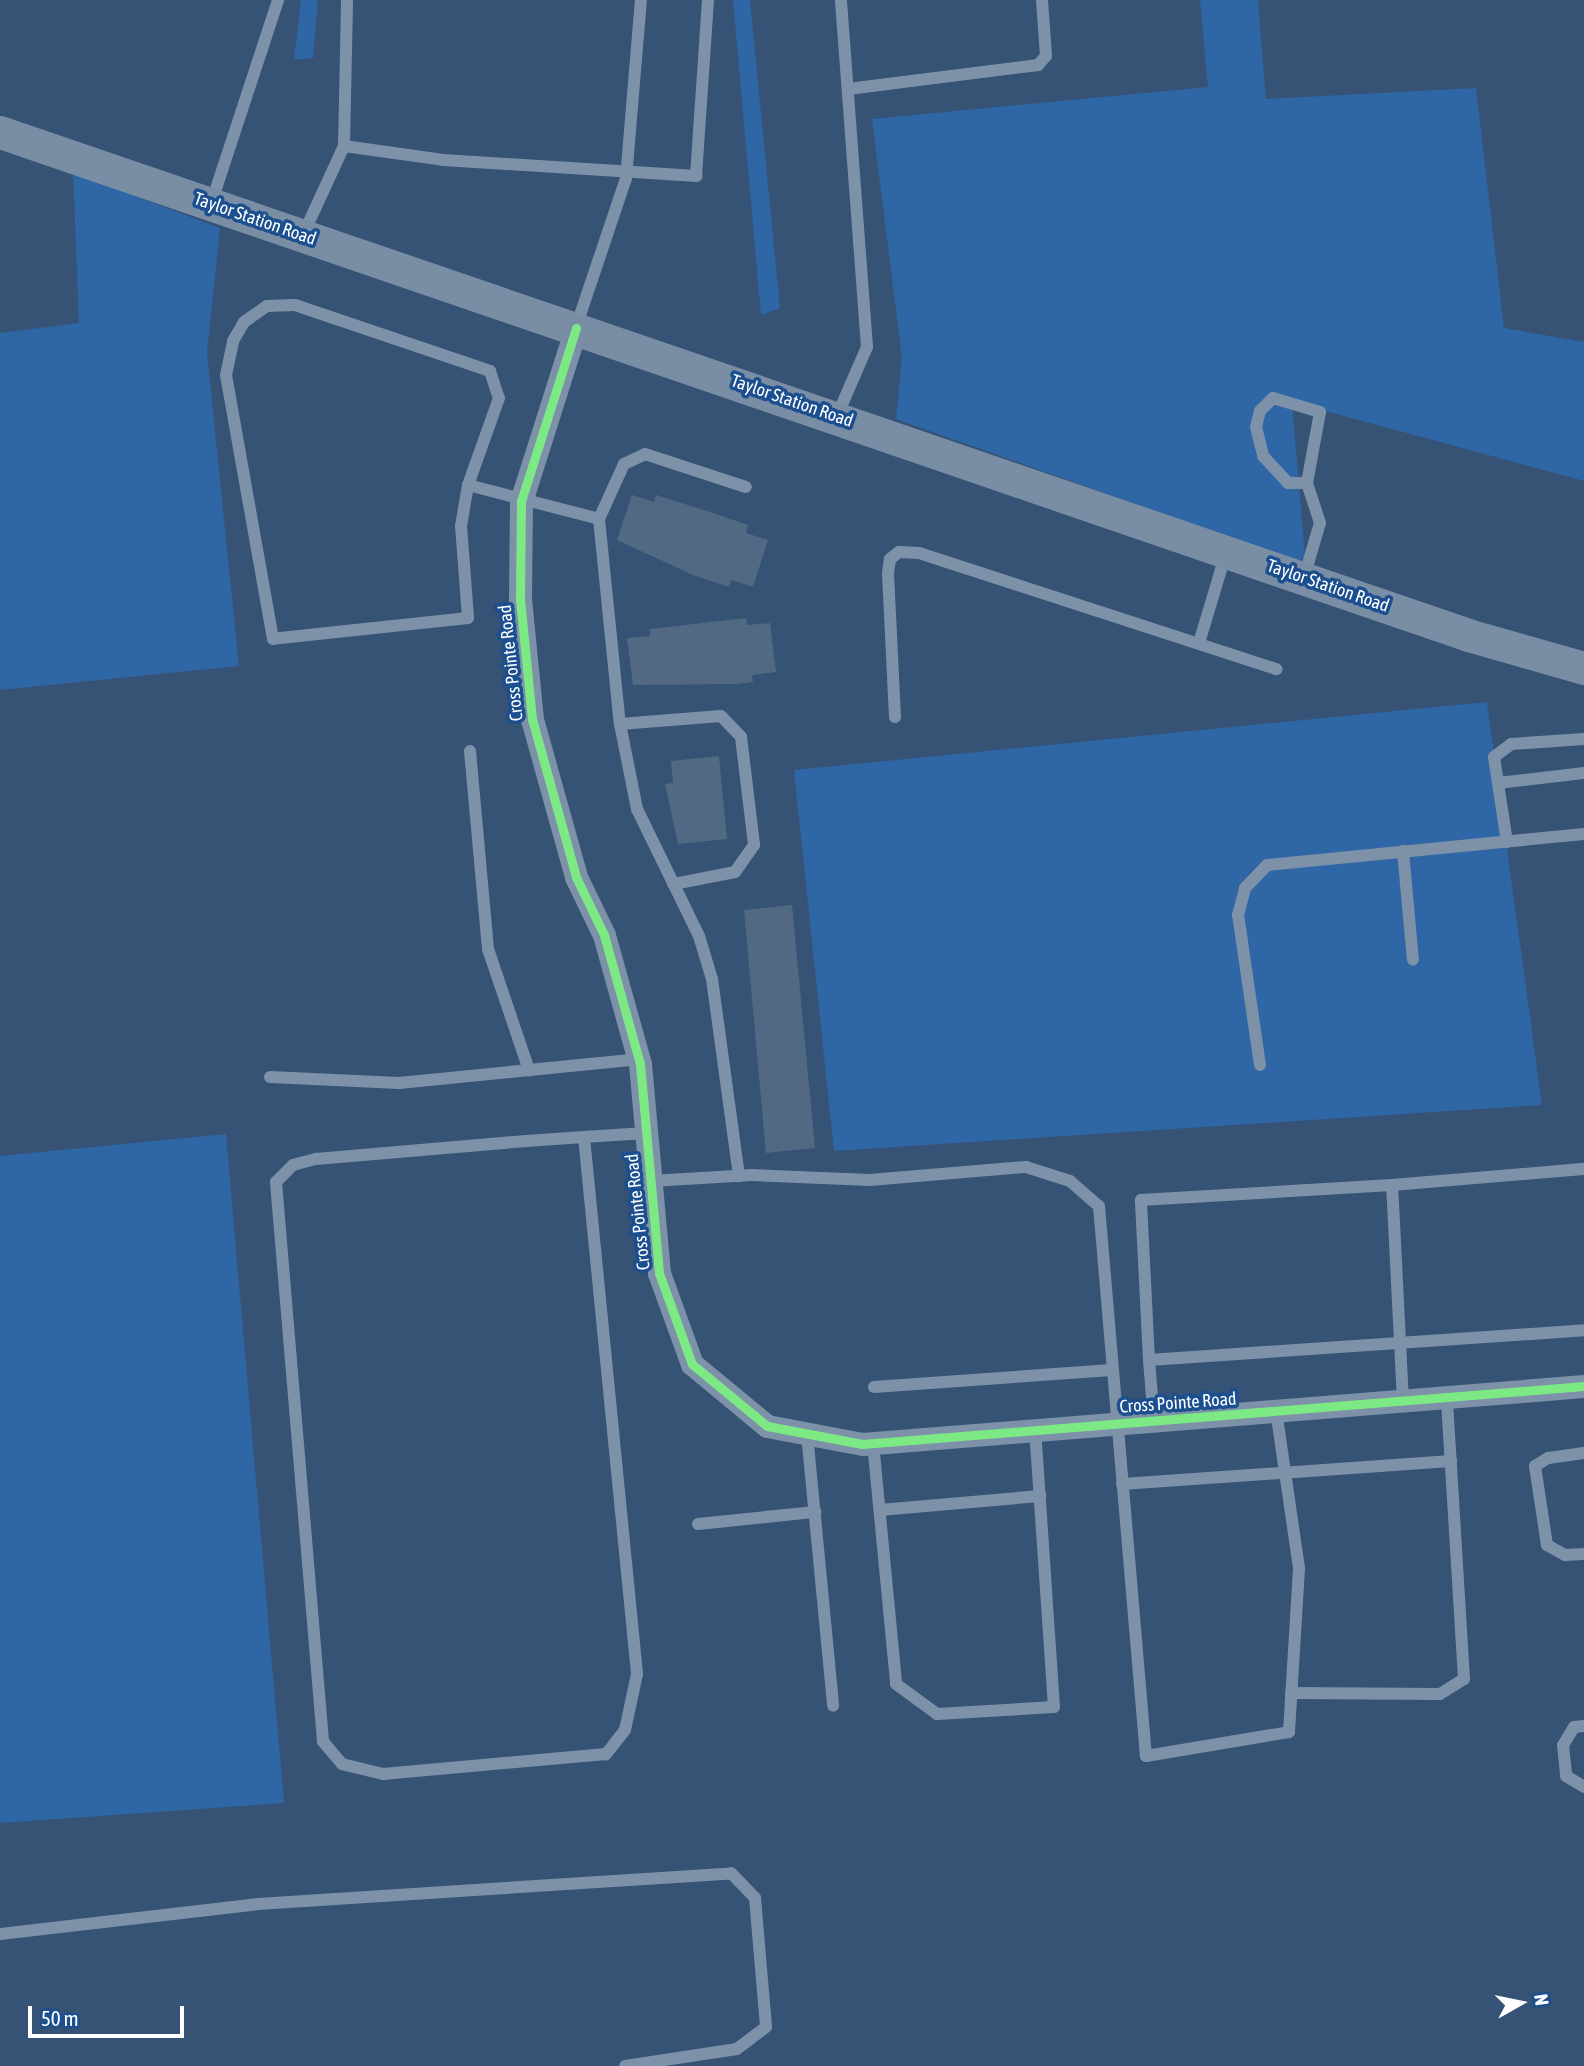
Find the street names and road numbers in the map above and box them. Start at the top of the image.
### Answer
street label: Taylor Station Road [191,188,319,250]
street label: Taylor Station Road [728,370,856,432]
street label: Taylor Station Road [1264,555,1392,617]
street label: Cross Pointe Road [494,604,528,722]
street label: Cross Pointe Road [621,1153,655,1271]
street label: Cross Pointe Road [1119,1388,1237,1418]

